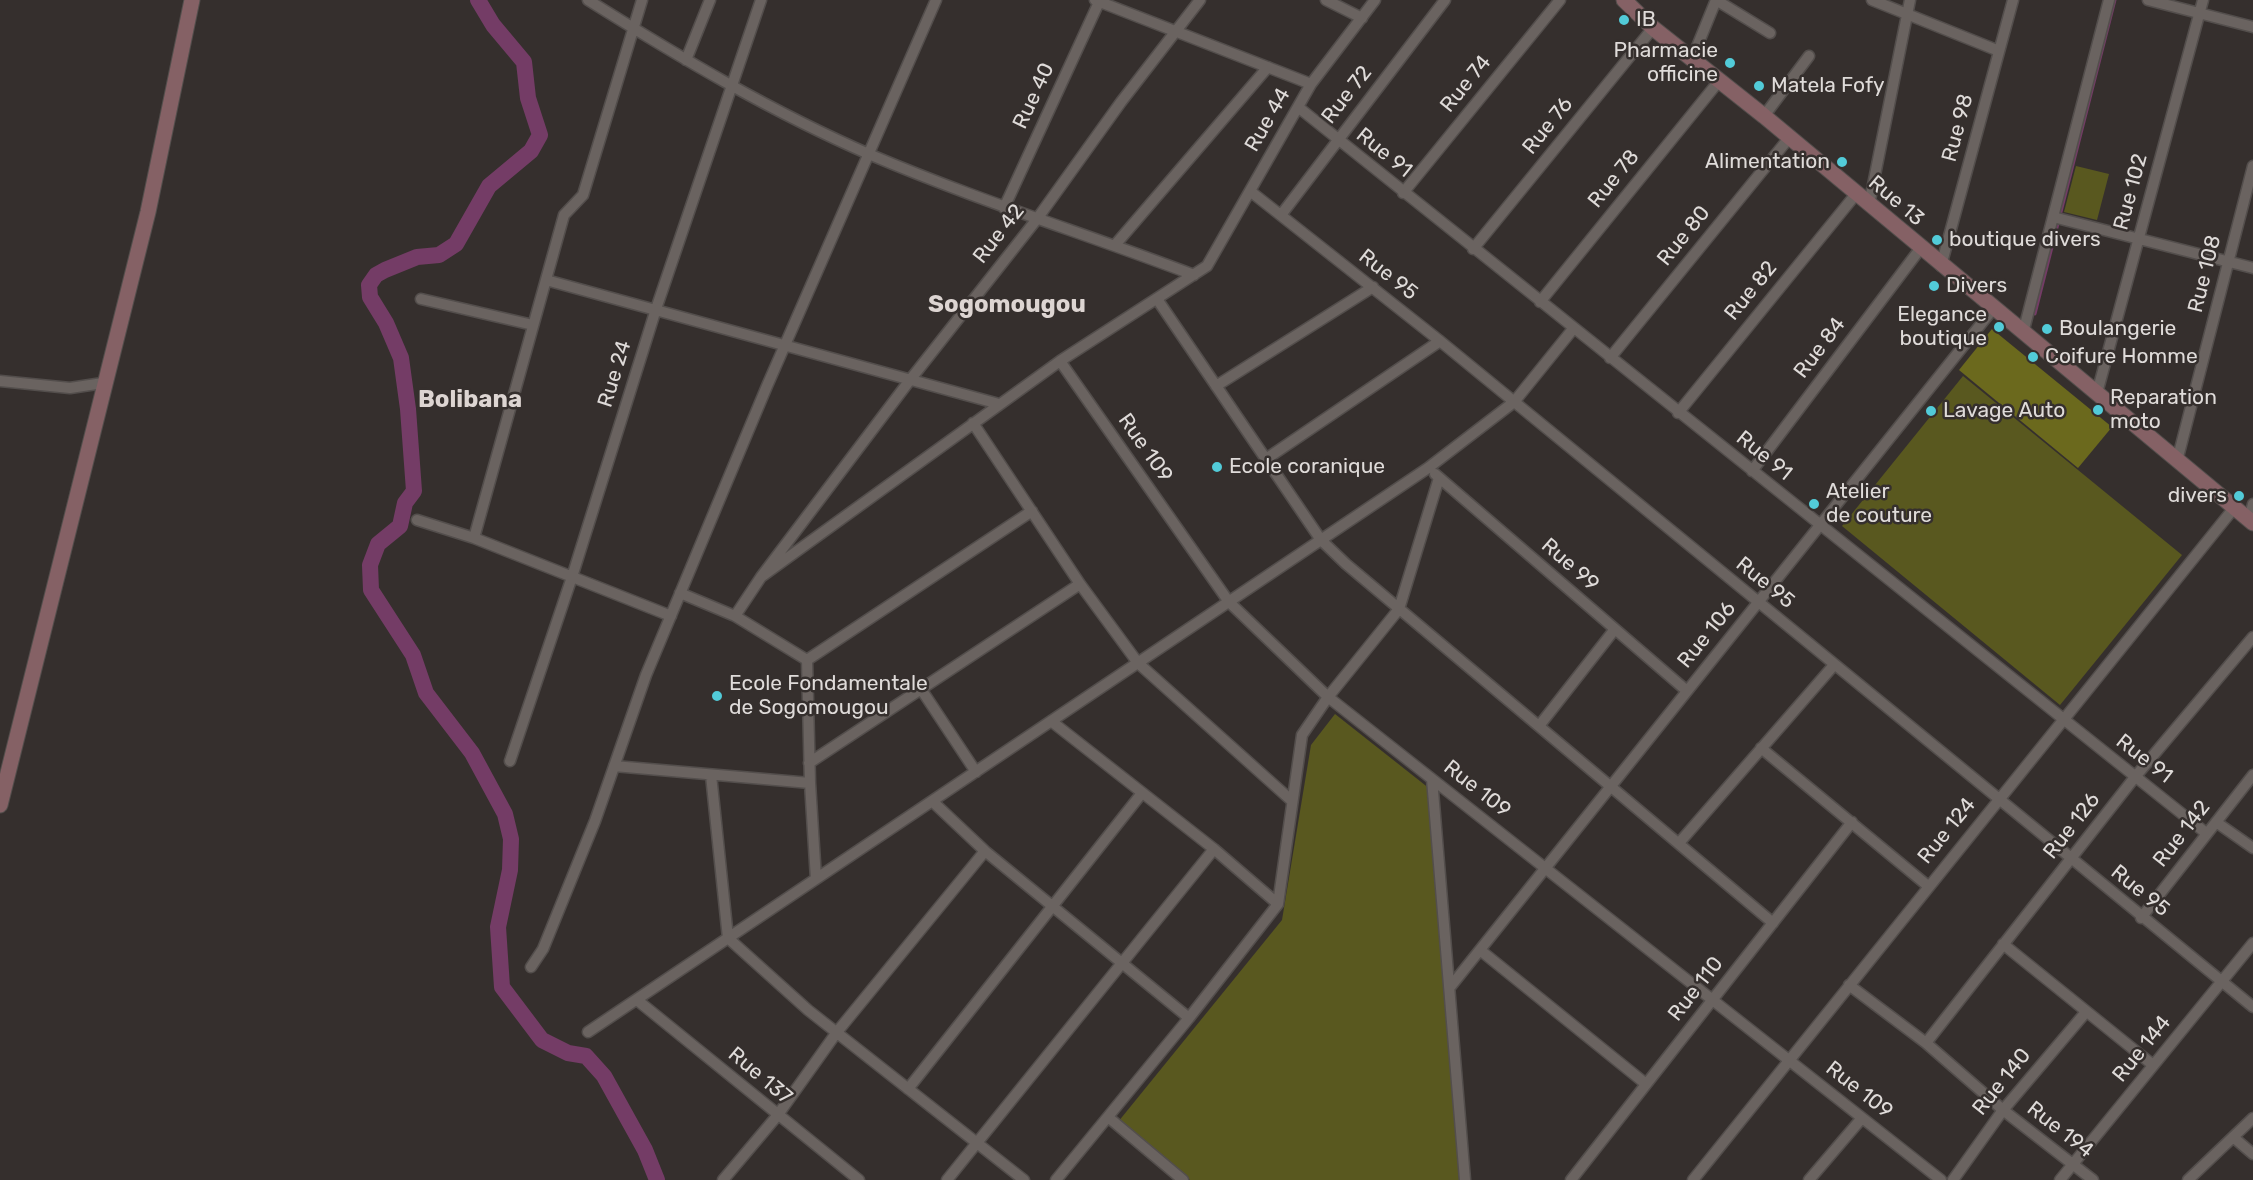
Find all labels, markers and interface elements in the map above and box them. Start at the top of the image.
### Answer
place label: IB [1636,7,1656,33]
marker: IB [1617,13,1631,27]
place label: Pharmacie officine [1613,38,1718,88]
street label: Rue 74 [1435,50,1497,118]
marker: Pharmacie officine [1723,56,1737,70]
street label: Rue 40 [1008,59,1060,133]
street label: Rue 72 [1317,61,1377,129]
place label: Matela Fofy [1771,73,1885,99]
marker: Matela Fofy [1752,79,1766,93]
street label: Rue 44 [1240,84,1296,156]
street label: Rue 98 [1937,91,1979,165]
street label: Rue 76 [1517,92,1579,160]
street label: Rue 91 [1351,123,1417,183]
street label: Rue 78 [1583,145,1645,213]
place label: Alimentation [1705,149,1830,175]
street label: Rue 102 [2109,151,2153,233]
marker: Alimentation [1835,155,1849,169]
street label: Rue 13 [1863,170,1929,232]
street label: Rue 42 [968,199,1030,269]
street label: Rue 80 [1652,201,1716,271]
place label: boutique divers [1949,227,2101,253]
marker: boutique divers [1930,233,1944,247]
street label: Rue 108 [2183,233,2227,315]
street label: Rue 95 [1353,244,1423,306]
street label: Rue 82 [1720,256,1782,326]
place label: Divers [1946,273,2007,299]
marker: Divers [1927,279,1941,293]
district label: Sogomougou [928,291,1086,319]
place label: Elegance boutique [1897,302,1987,352]
street label: Rue 84 [1789,313,1851,383]
place label: Boulangerie [2059,316,2176,342]
marker: Elegance boutique [1992,320,2006,334]
marker: Boulangerie [2040,322,2054,336]
street label: Rue 24 [593,338,637,410]
place label: Coifure Homme [2045,344,2198,370]
marker: Coifure Homme [2026,350,2040,364]
place label: Reparation moto [2110,385,2217,435]
district label: Bolibana [418,386,522,414]
place label: Lavage Auto [1943,398,2065,424]
marker: Reparation moto [2091,403,2105,417]
marker: Lavage Auto [1924,404,1938,418]
street label: Rue 109 [1112,409,1178,487]
street label: Rue 91 [1731,426,1797,486]
place label: Ecole coranique [1229,454,1385,480]
marker: Ecole coranique [1210,460,1224,474]
place label: Atelier de couture [1826,479,1932,529]
place label: divers [2168,483,2227,509]
marker: divers [2232,489,2246,503]
marker: Atelier de couture [1807,497,1821,511]
street label: Rue 99 [1536,533,1604,597]
street label: Rue 95 [1731,552,1799,614]
street label: Rue 106 [1673,597,1741,673]
place label: Ecole Fondamentale de Sogomougou [729,671,928,721]
marker: Ecole Fondamentale de Sogomougou [710,689,724,703]
street label: Rue 91 [2111,729,2177,789]
street label: Rue 109 [1438,755,1516,823]
street label: Rue 126 [2038,788,2106,864]
street label: Rue 124 [1913,793,1981,869]
street label: Rue 142 [2148,796,2216,872]
street label: Rue 95 [2106,860,2174,922]
street label: Rue 110 [1663,952,1729,1026]
street label: Rue 144 [2108,1011,2176,1087]
street label: Rue 137 [723,1042,797,1110]
street label: Rue 140 [1967,1044,2037,1120]
street label: Rue 109 [1820,1056,1898,1124]
street label: Rue 194 [2022,1096,2098,1164]

